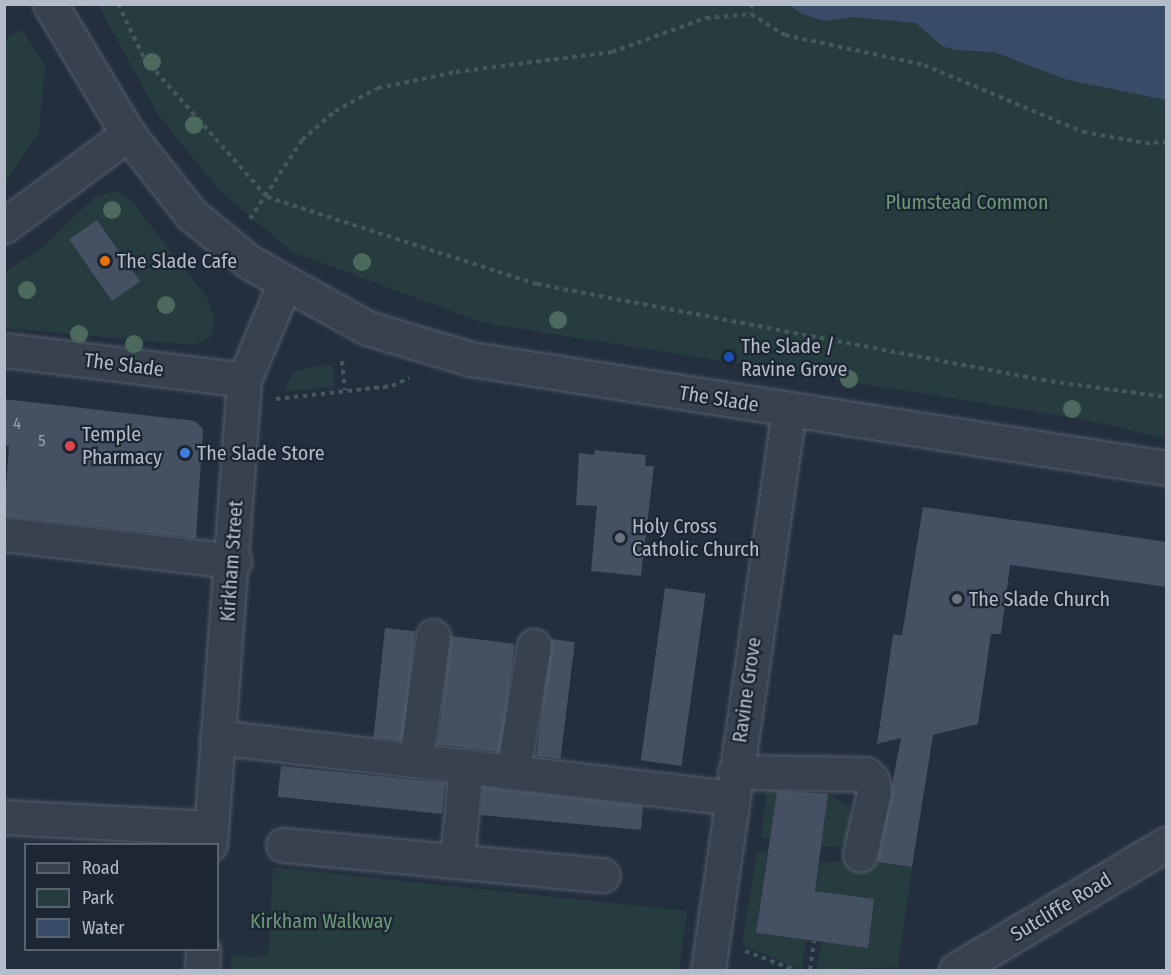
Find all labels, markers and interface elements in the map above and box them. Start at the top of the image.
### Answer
park label: Plumstead Common [885,190,1049,214]
place label: The Slade Cafe [117,249,237,273]
marker: The Slade Cafe [98,254,112,268]
place label: The Slade / Ravine Grove [741,334,847,381]
street label: The Slade [83,348,165,382]
marker: The Slade / Ravine Grove [722,350,736,364]
street label: The Slade [678,381,760,417]
house number: 4 [13,414,21,434]
place label: Temple Pharmacy [82,422,162,469]
house number: 5 [38,431,46,451]
marker: Temple Pharmacy [63,439,77,453]
place label: The Slade Store [197,441,325,465]
marker: The Slade Store [178,446,192,460]
street label: Kirkham Street [216,500,248,622]
place label: Holy Cross Catholic Church [632,514,759,561]
marker: Holy Cross Catholic Church [613,531,627,545]
place label: The Slade Church [969,587,1110,611]
marker: The Slade Church [950,592,964,606]
street label: Ravine Grove [728,636,766,744]
legend [24,843,219,951]
text: Road [82,857,119,879]
street label: Sutcliffe Road [1006,867,1116,947]
text: Park [82,887,114,909]
park label: Kirkham Walkway [250,909,392,933]
text: Water [82,917,125,939]

